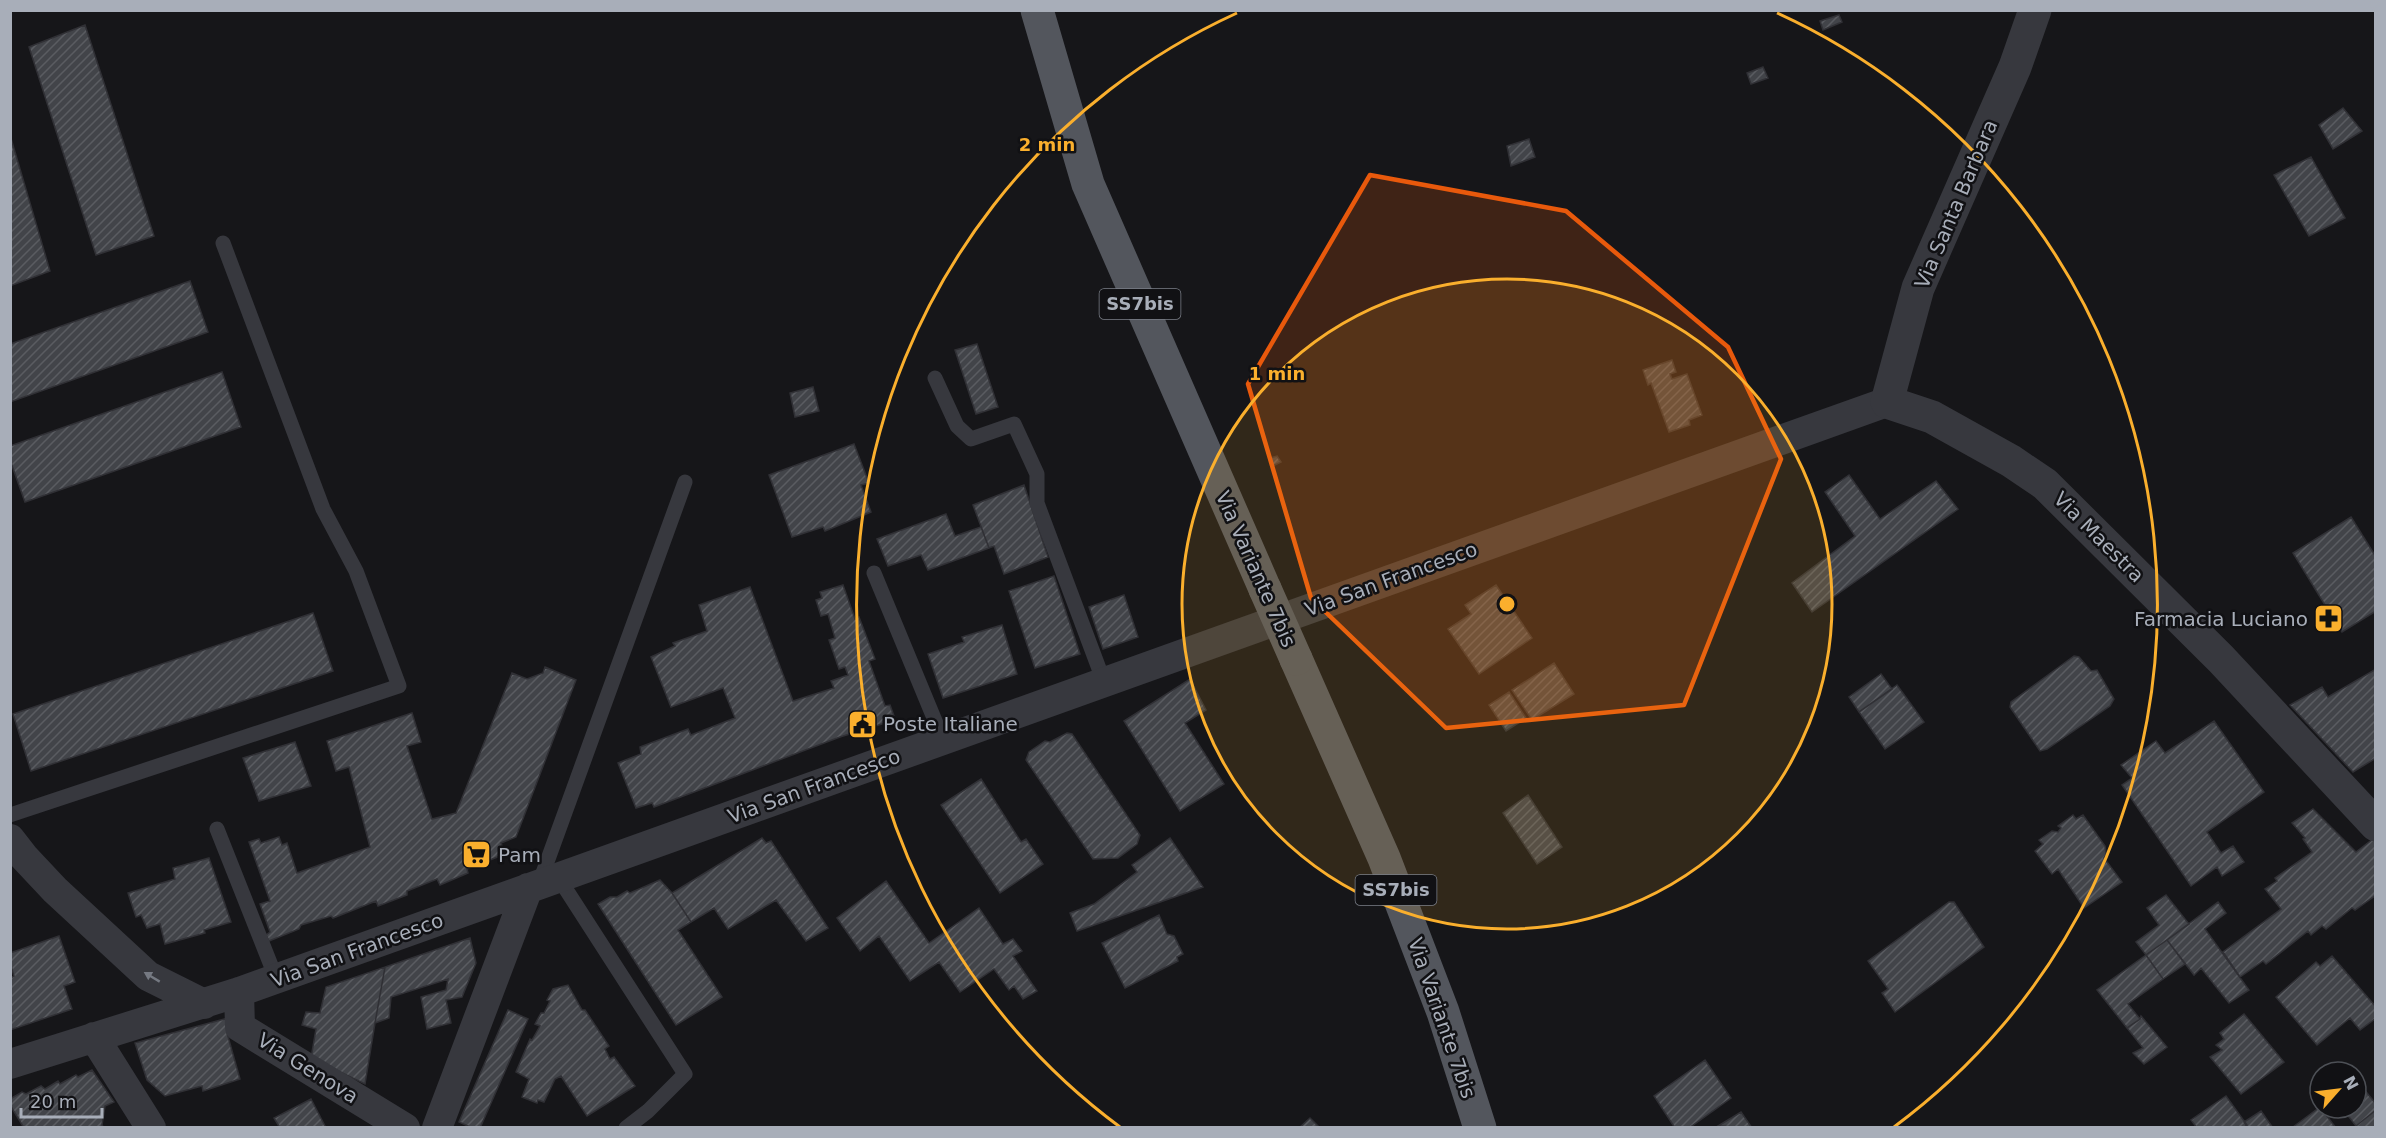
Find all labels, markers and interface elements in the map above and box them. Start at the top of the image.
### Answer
street label: Via Santa Barbara [1910,116,2002,292]
text: 2 min [1019,134,1075,155]
road number: SS7bis [1100,289,1180,319]
text: 1 min [1249,363,1305,384]
street label: Via Variante 7bis [1211,487,1301,651]
street label: Via Maestra [2049,487,2149,587]
street label: Via San Francesco [1302,537,1480,621]
centre of rings [1497,594,1517,614]
pharmacy icon: Farmacia Luciano [2313,603,2345,635]
place label: Farmacia Luciano [2134,607,2308,631]
public building icon: Poste Italiane [846,708,878,740]
place label: Poste Italiane [883,712,1018,736]
street label: Via San Francesco [725,744,903,828]
supermarket icon: Pam [461,839,493,871]
place label: Pam [498,843,541,867]
road number: SS7bis [1356,875,1436,905]
street label: Via San Francesco [268,908,446,992]
street label: Via Variante 7bis [1403,934,1481,1102]
one-way arrow [143,972,160,982]
street label: Via Genova [253,1028,363,1108]
north arrow [2308,1060,2368,1120]
text: N [2339,1073,2362,1094]
scale bar [21,1081,102,1119]
text: 20 m [30,1091,76,1112]

